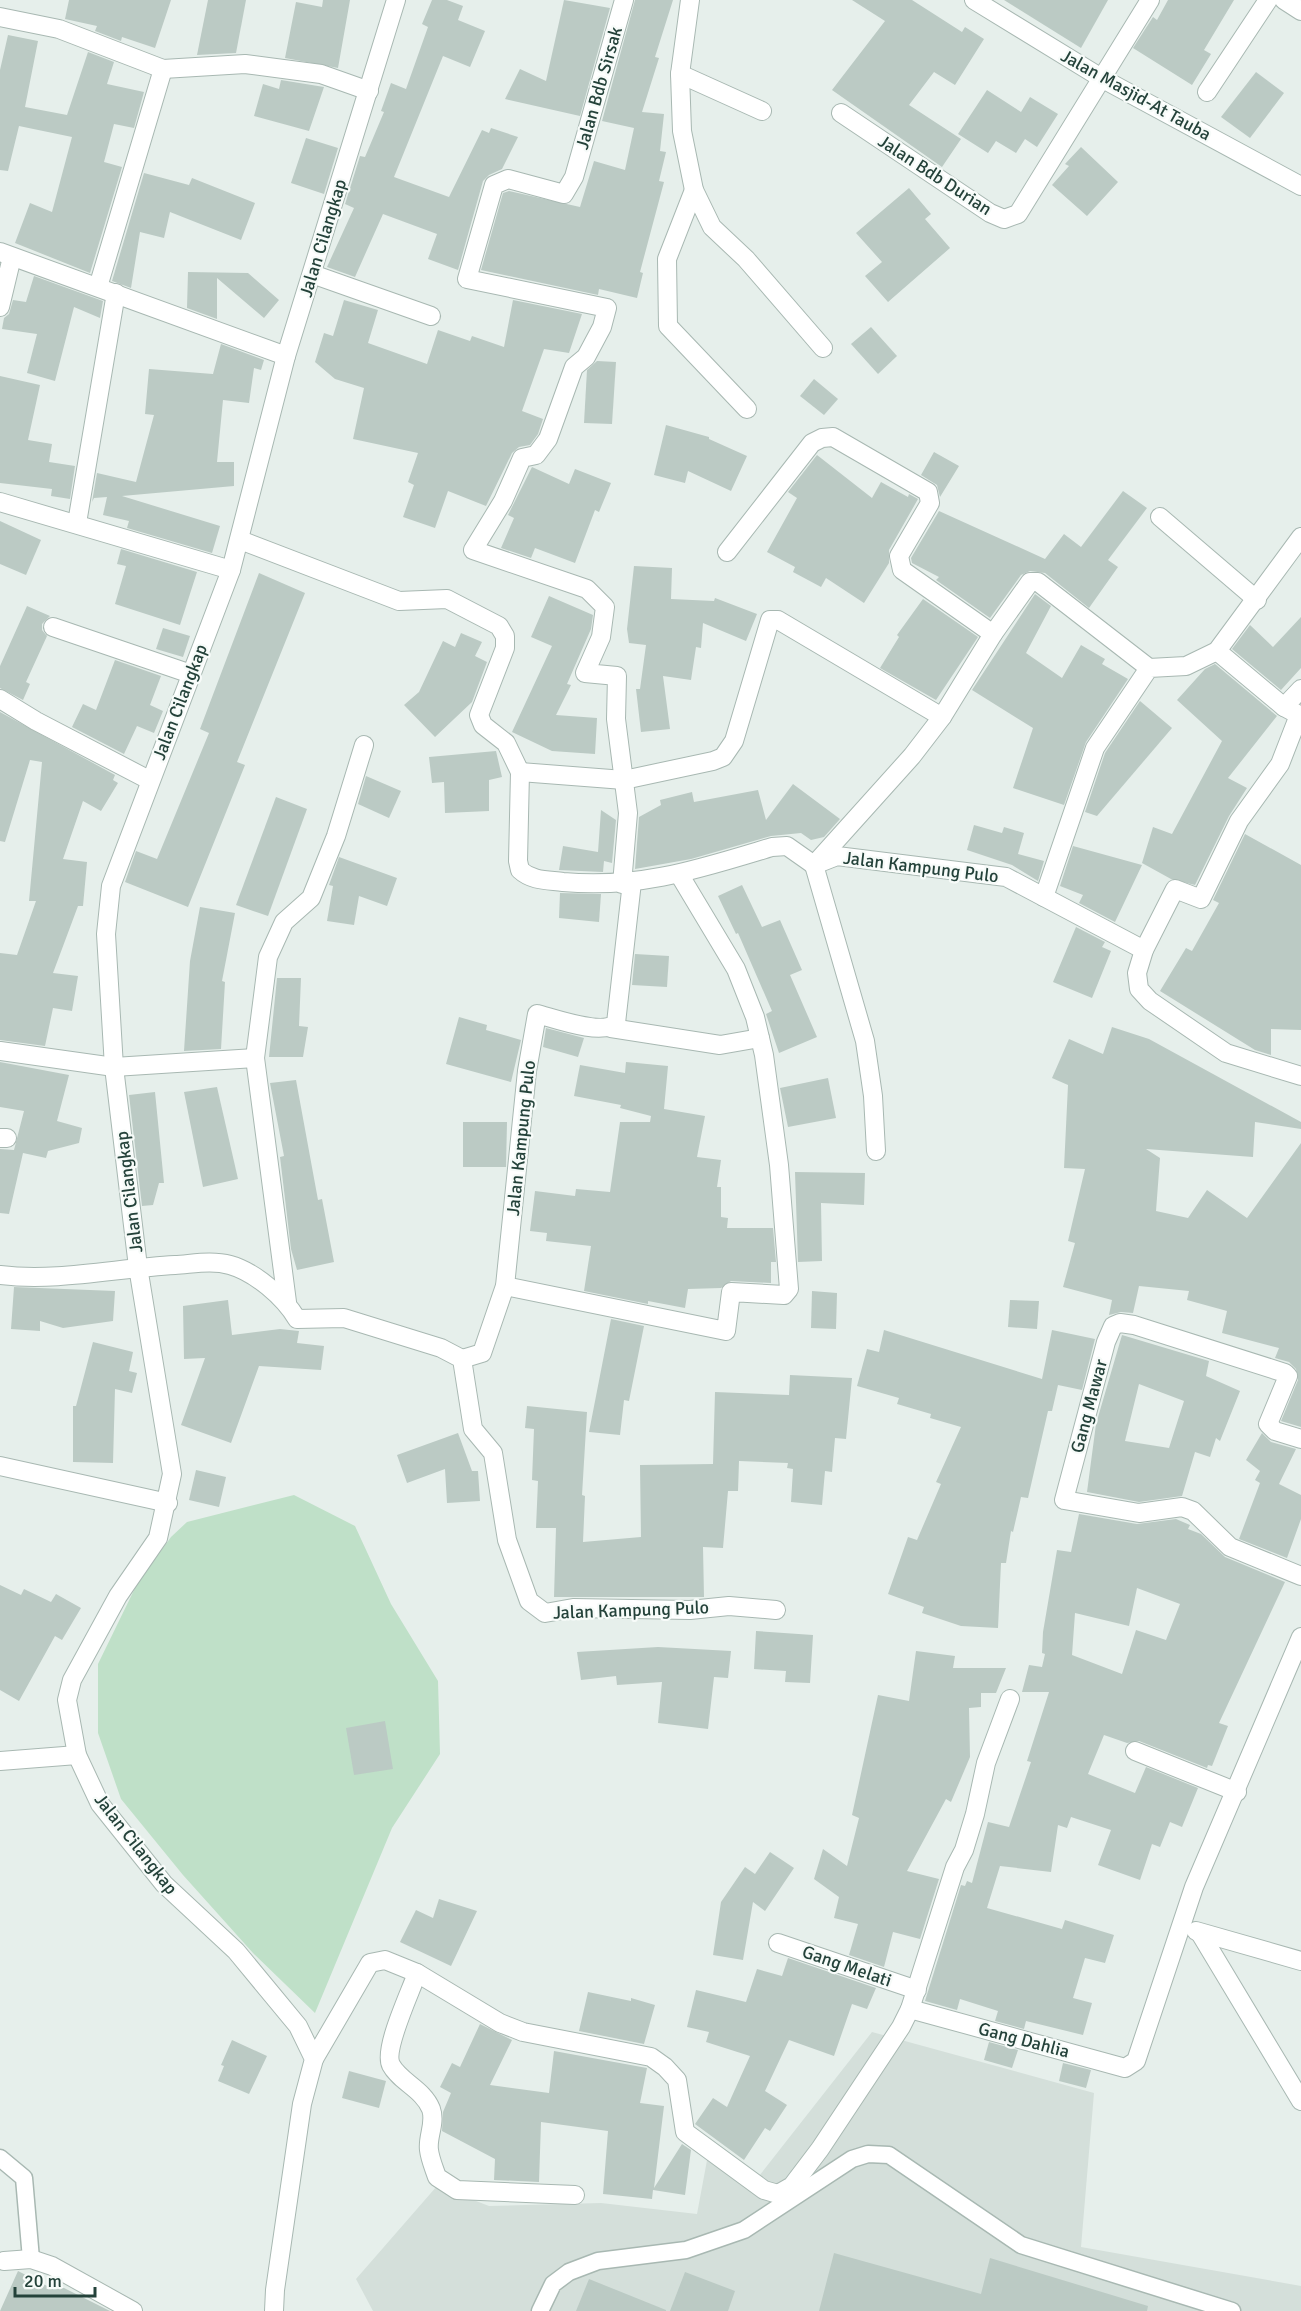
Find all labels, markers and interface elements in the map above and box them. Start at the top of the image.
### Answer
street label: Jalan Bdb Sirsak [571,24,627,152]
street label: Jalan Masjid-At Tauba [1057,45,1215,145]
street label: Jalan Bdb Durian [874,130,996,220]
street label: Jalan Cilangkap [295,176,351,300]
street label: Jalan Cilangkap [148,641,212,763]
street label: Jalan Kampung Pulo [842,847,1000,887]
street label: Jalan Kampung Pulo [502,1059,540,1217]
street label: Jalan Cilangkap [111,1130,147,1254]
street label: Gang Mawar [1066,1356,1112,1455]
street label: Jalan Kampung Pulo [553,1596,709,1624]
street label: Jalan Cilangkap [90,1789,182,1899]
street label: Gang Melati [799,1940,895,1992]
street label: Gang Dahlia [976,2017,1072,2063]
scale bar [15,2260,94,2298]
text: 20 m [24,2270,62,2292]

